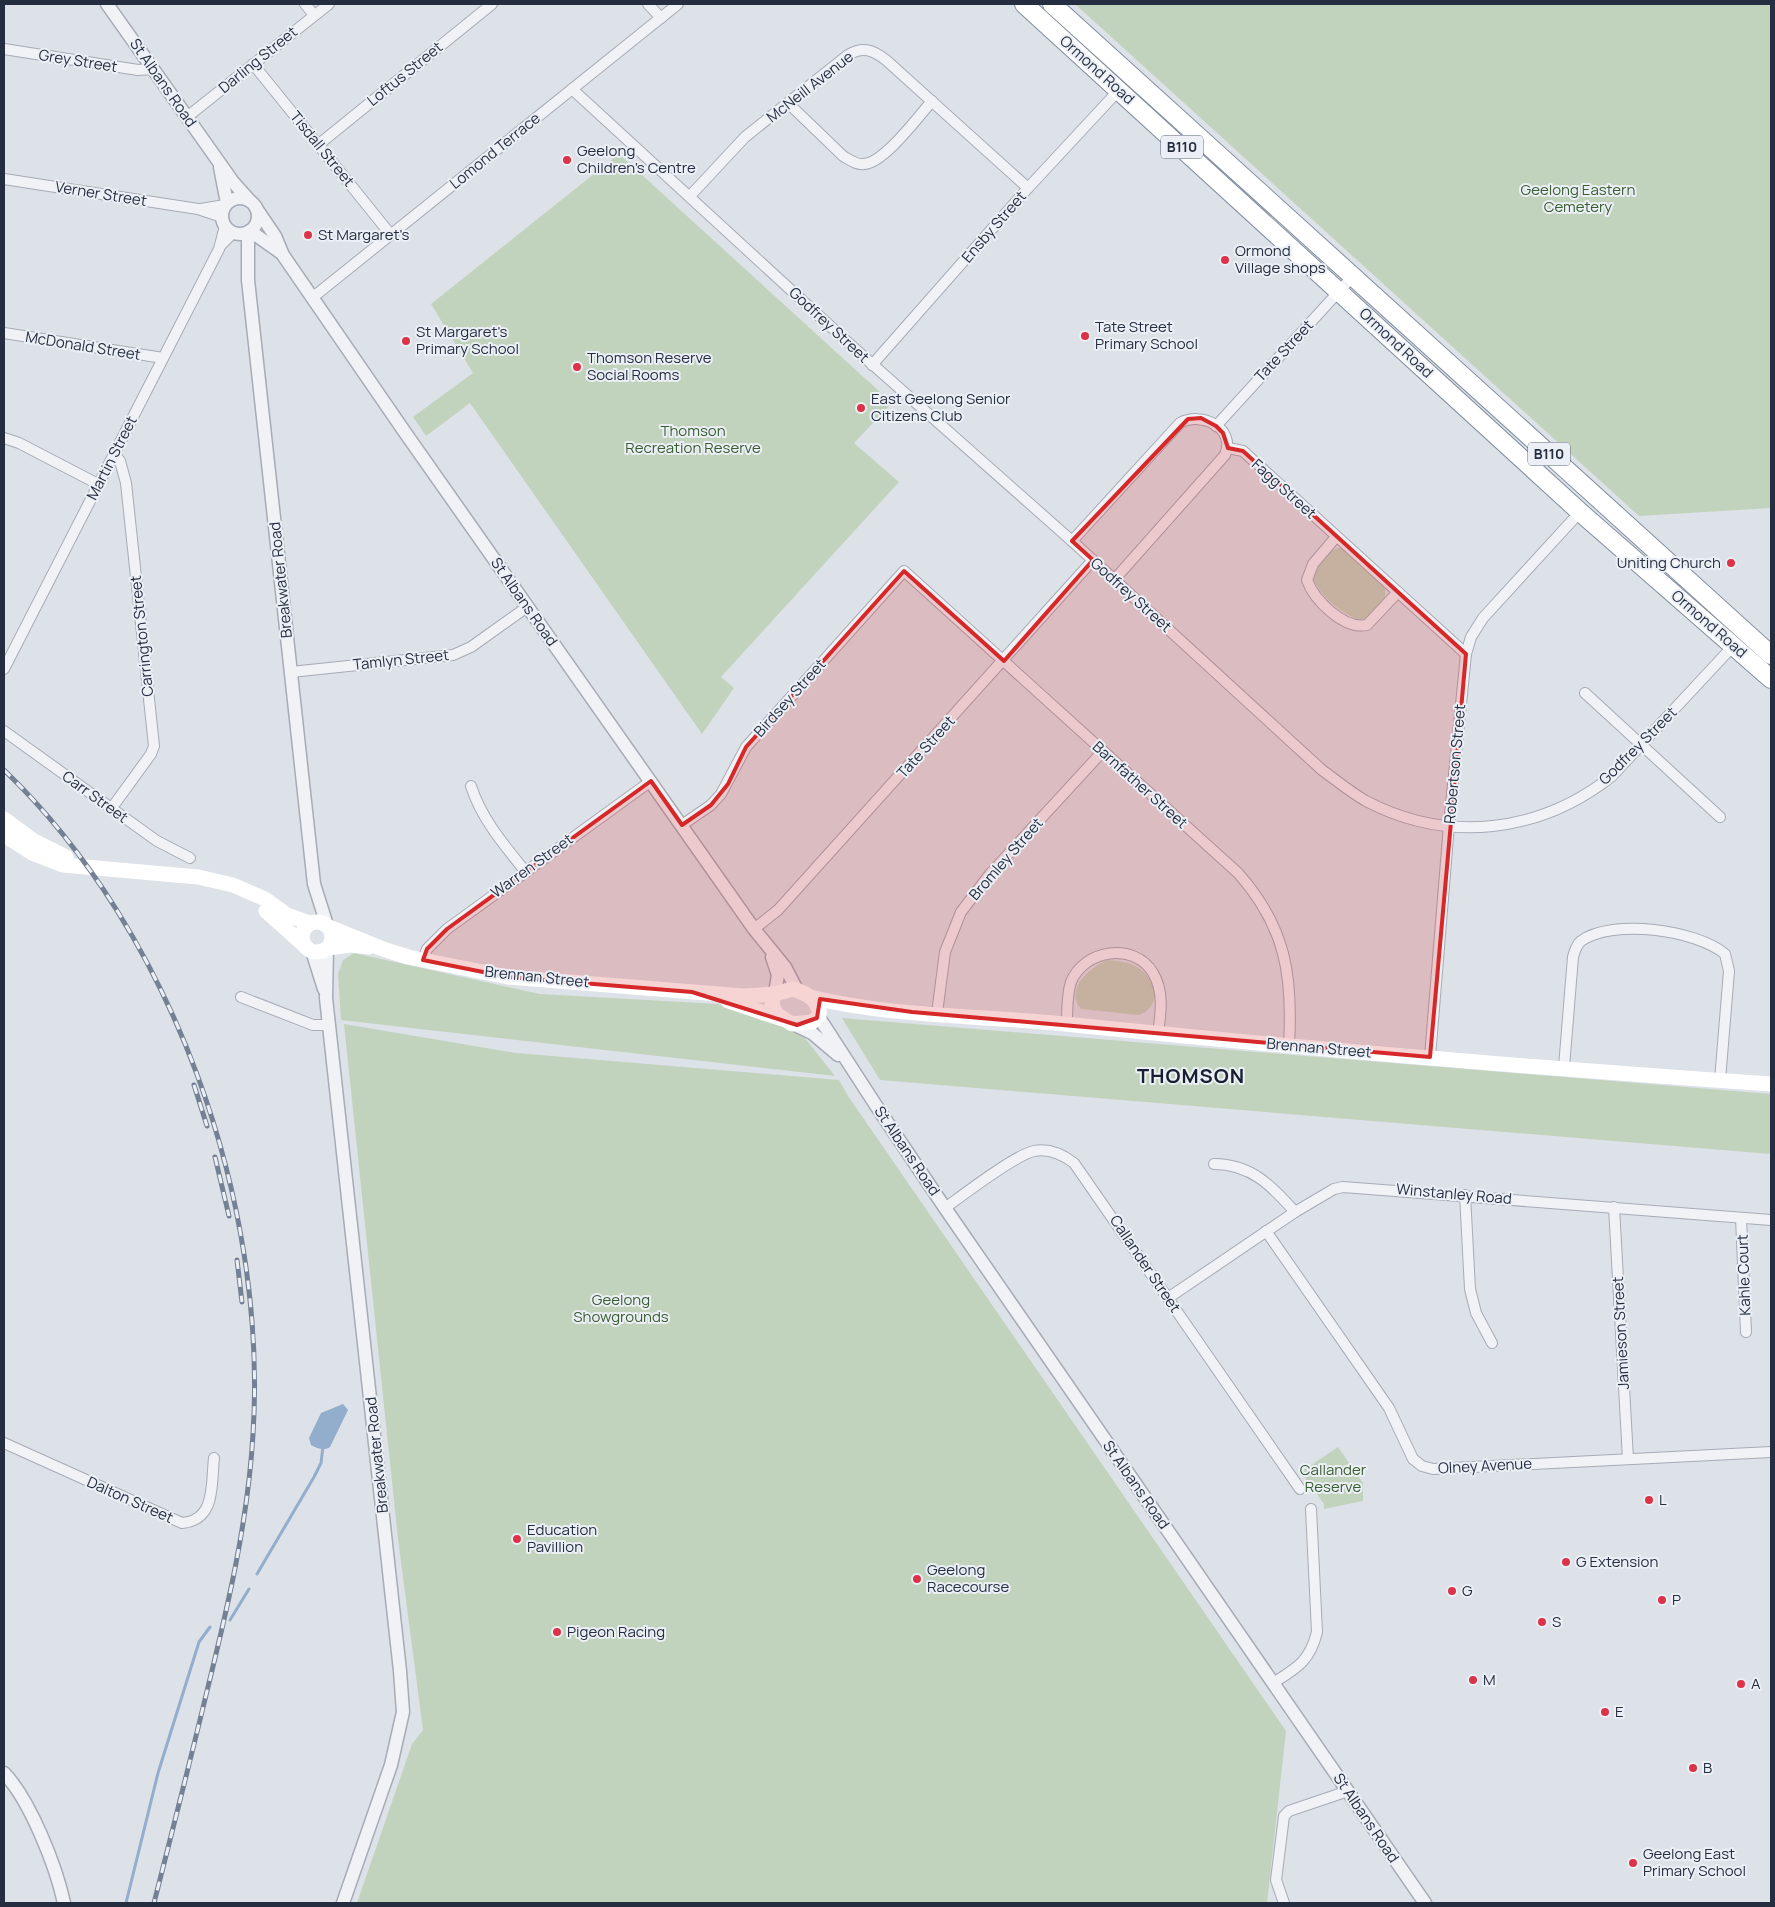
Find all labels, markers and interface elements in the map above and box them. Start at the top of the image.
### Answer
street label: Darling Street [214,21,301,98]
street label: Ormond Road [1055,30,1139,109]
street label: St Albans Road [125,34,202,131]
street label: Loftus Street [362,37,447,111]
street label: Grey Street [37,44,119,77]
street label: McNeill Avenue [762,46,858,127]
street label: Tisdall Street [285,106,359,191]
street label: Lomond Terrace [445,107,545,194]
road number: B110 [1161,136,1203,158]
place label: Geelong Children's Centre [577,140,696,178]
marker: Geelong Children's Centre [561,154,573,166]
street label: Verner Street [54,176,148,211]
park label: Geelong Eastern Cemetery [1521,179,1636,217]
street label: Ensby Street [957,186,1031,267]
place label: St Margaret's [318,224,410,245]
marker: St Margaret's [302,229,314,241]
place label: Ormond Village shops [1235,240,1326,278]
marker: Ormond Village shops [1219,254,1231,266]
street label: Godfrey Street [785,282,874,367]
street label: Ormond Road [1355,303,1438,382]
street label: Tate Street [1249,315,1318,386]
place label: Tate Street Primary School [1095,316,1198,354]
place label: St Margaret's Primary School [416,321,519,359]
street label: McDonald Street [24,326,142,365]
marker: Tate Street Primary School [1079,330,1091,342]
marker: St Margaret's Primary School [400,335,412,347]
place label: Thomson Reserve Social Rooms [587,347,712,385]
marker: Thomson Reserve Social Rooms [571,361,583,373]
place label: East Geelong Senior Citizens Club [871,388,1011,426]
marker: East Geelong Senior Citizens Club [855,402,867,414]
street label: Martin Street [81,412,142,503]
park label: Thomson Recreation Reserve [625,420,761,458]
road number: B110 [1528,442,1570,466]
street label: Fagg Street [1247,454,1321,523]
street label: Breakwater Road [264,521,297,639]
place label: Uniting Church [1617,552,1721,573]
street label: St Albans Road [486,553,563,650]
street label: Godfrey Street [1086,553,1176,637]
marker: Uniting Church [1725,557,1737,569]
street label: Carrington Street [125,574,158,698]
street label: Ormond Road [1667,585,1752,662]
street label: Tamlyn Street [352,644,450,675]
street label: Birdsey Street [749,654,830,741]
street label: Godfrey Street [1594,702,1681,789]
street label: Robertson Street [1439,703,1470,825]
street label: Tate Street [892,711,959,783]
street label: Barnfather Street [1088,736,1192,833]
street label: Carr Street [58,765,133,828]
street label: Bromley Street [964,813,1047,904]
street label: Warren Street [486,829,577,903]
street label: Brennan Street [484,961,590,992]
street label: Brennan Street [1266,1032,1372,1063]
district label: THOMSON [1137,1062,1245,1089]
street label: St Albans Road [870,1102,945,1200]
street label: Winstanley Road [1395,1178,1513,1209]
street label: Callander Street [1105,1211,1186,1317]
street label: Kahle Court [1732,1234,1755,1316]
street label: Jamieson Street [1607,1276,1634,1390]
park label: Geelong Showgrounds [573,1289,669,1327]
street label: Breakwater Road [360,1396,393,1514]
street label: St Albans Road [1098,1436,1175,1533]
street label: Olney Avenue [1437,1453,1533,1478]
park label: Callander Reserve [1300,1459,1367,1497]
street label: Dalton Street [84,1471,177,1528]
place label: L [1659,1489,1667,1510]
marker: L [1643,1494,1655,1506]
place label: Education Pavillion [527,1519,597,1557]
marker: Education Pavillion [511,1533,523,1545]
place label: G Extension [1576,1551,1658,1572]
marker: G Extension [1560,1556,1572,1568]
place label: Geelong Racecourse [927,1559,1009,1597]
marker: Geelong Racecourse [911,1573,923,1585]
place label: G [1462,1580,1473,1601]
marker: G [1446,1585,1458,1597]
place label: P [1672,1589,1681,1610]
marker: P [1656,1594,1668,1606]
place label: S [1552,1611,1561,1632]
marker: S [1536,1616,1548,1628]
place label: Pigeon Racing [567,1621,665,1642]
marker: Pigeon Racing [551,1626,563,1638]
place label: M [1483,1669,1496,1690]
place label: A [1751,1673,1761,1694]
marker: M [1467,1674,1479,1686]
marker: A [1735,1678,1747,1690]
place label: E [1615,1701,1624,1722]
marker: E [1599,1706,1611,1718]
place label: B [1703,1757,1712,1778]
marker: B [1687,1762,1699,1774]
street label: St Albans Road [1329,1769,1404,1867]
place label: Geelong East Primary School [1643,1843,1746,1881]
marker: Geelong East Primary School [1627,1857,1639,1869]

